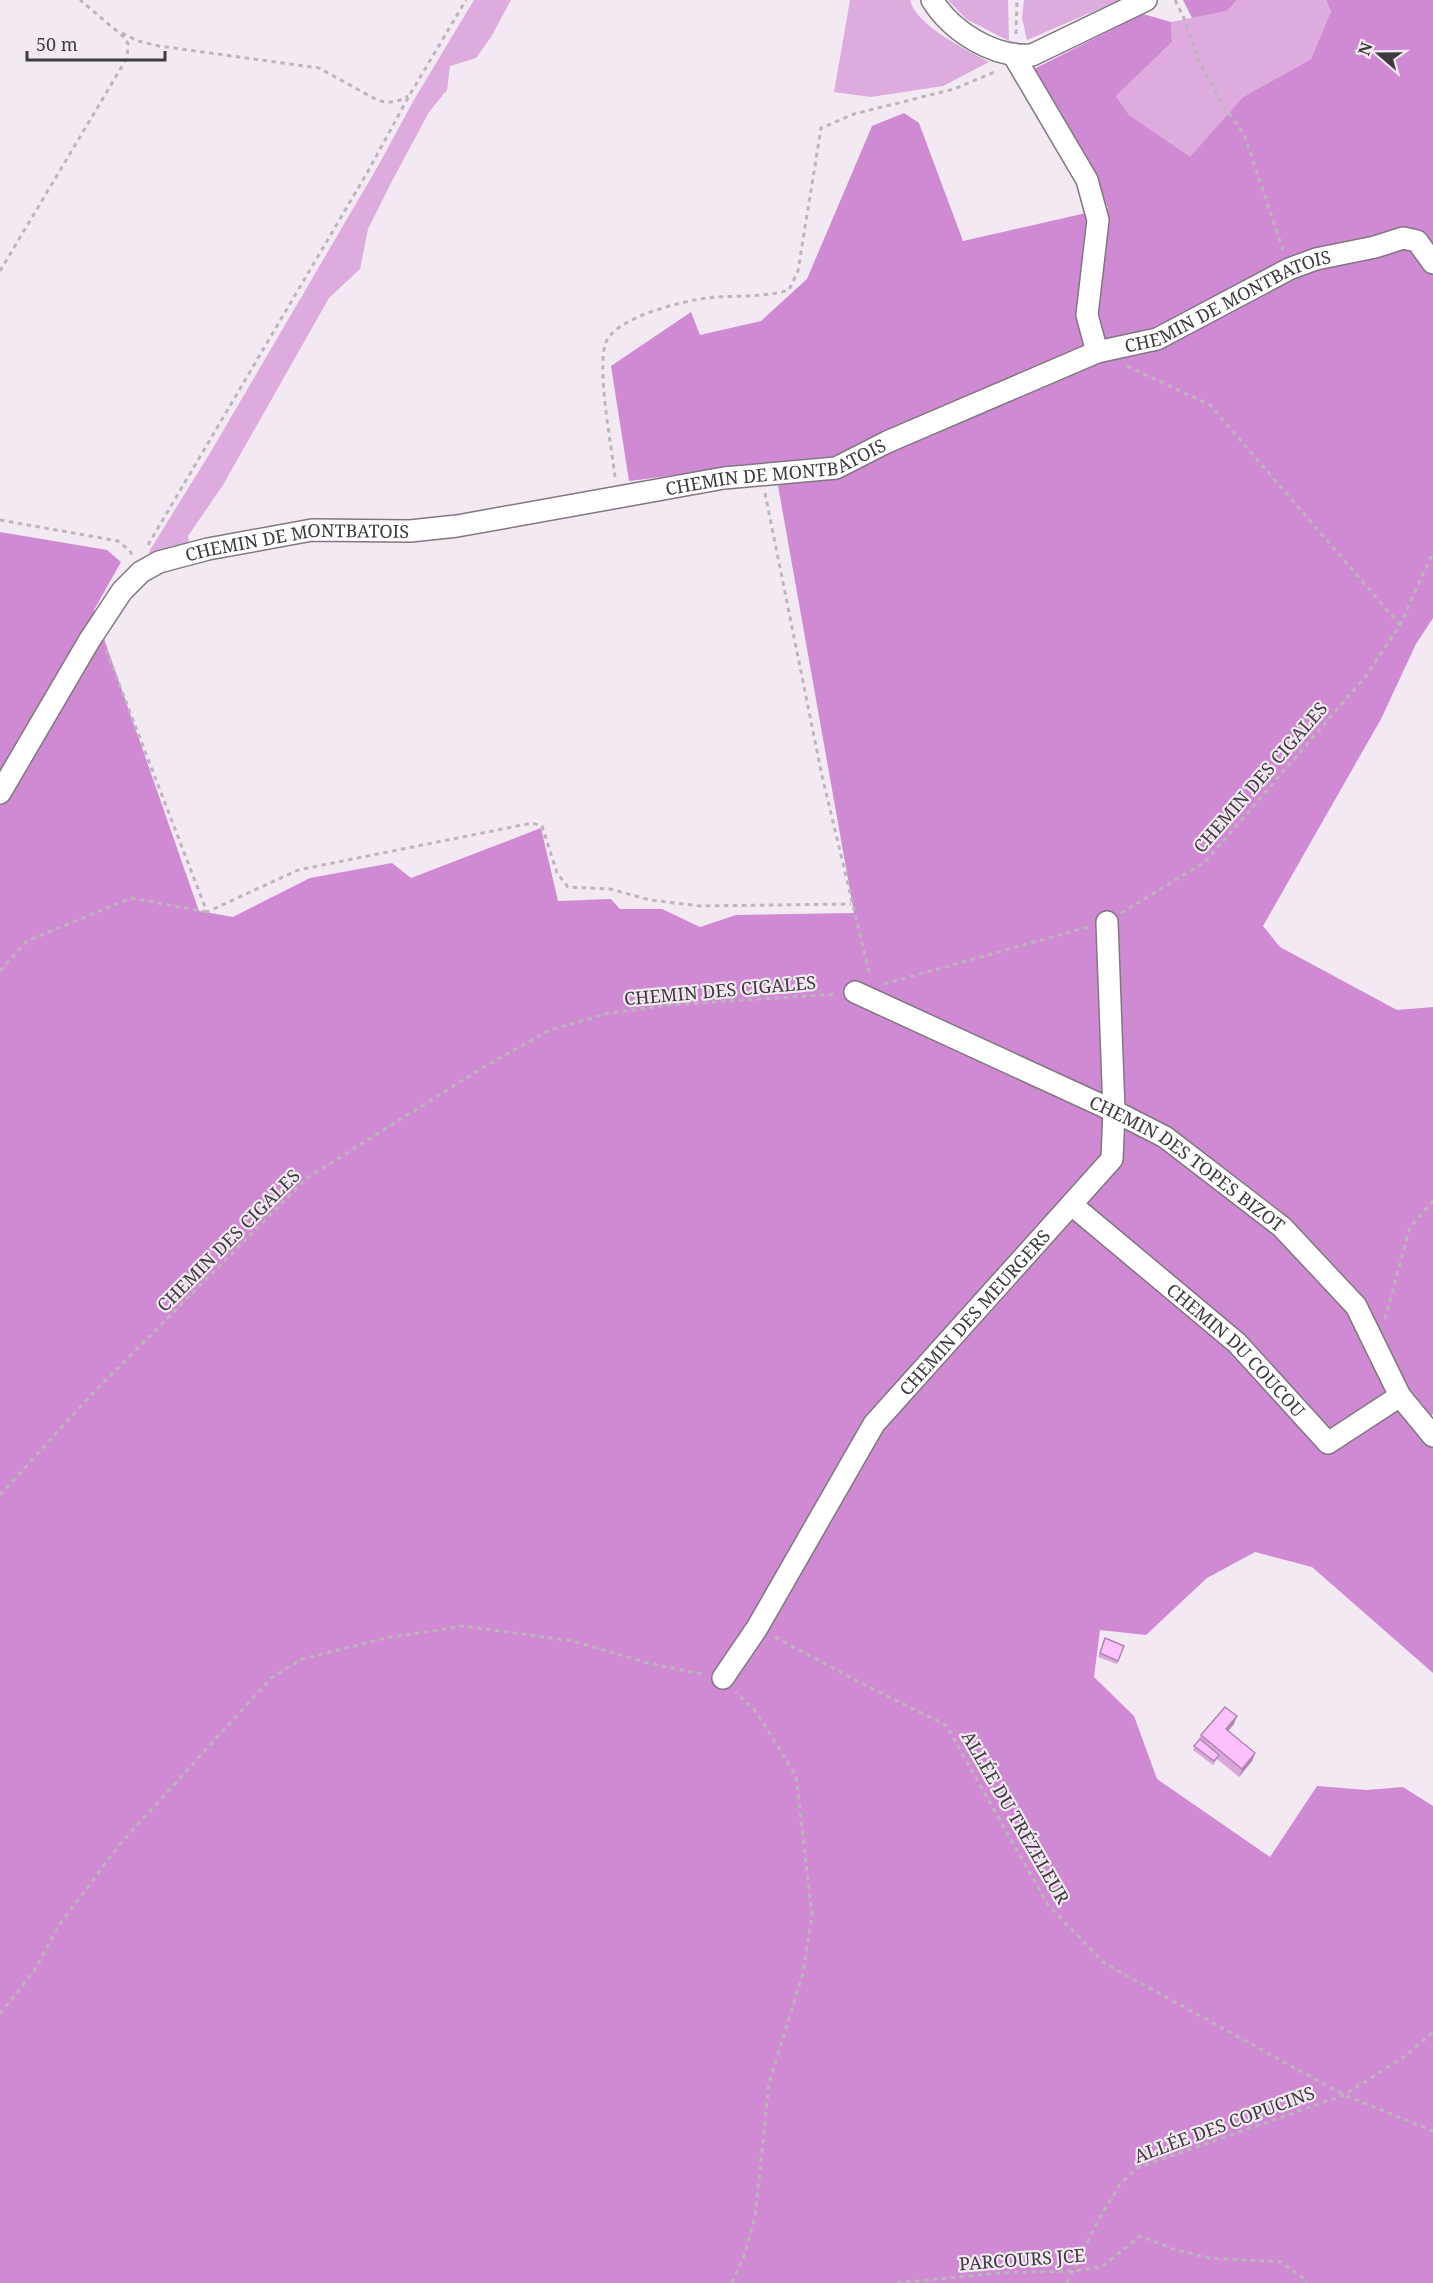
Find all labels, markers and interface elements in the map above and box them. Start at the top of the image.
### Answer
scale bar [27,24,165,62]
north arrow [1349,24,1409,84]
text: 50 m [36,32,78,56]
text: N [1352,39,1378,59]
street label: CHEMIN DE MONTBATOIS [1122,244,1333,358]
street label: CHEMIN DE MONTBATOIS [663,433,890,500]
street label: CHEMIN DE MONTBATOIS [182,518,409,567]
street label: CHEMIN DES CIGALES [1188,696,1332,858]
street label: CHEMIN DES CIGALES [623,970,817,1010]
street label: CHEMIN DES TOPES BIZOT [1086,1089,1290,1237]
street label: CHEMIN DES CIGALES [151,1163,305,1317]
street label: CHEMIN DES MEURGERS [894,1224,1055,1400]
street label: CHEMIN DU COUCOU [1162,1277,1310,1422]
street label: ALLÉE DU TRÉZELEUR [957,1726,1075,1908]
street label: ALLÉE DES COPUCINS [1130,2080,1318,2168]
street label: PARCOURS JCE [958,2243,1086,2275]

